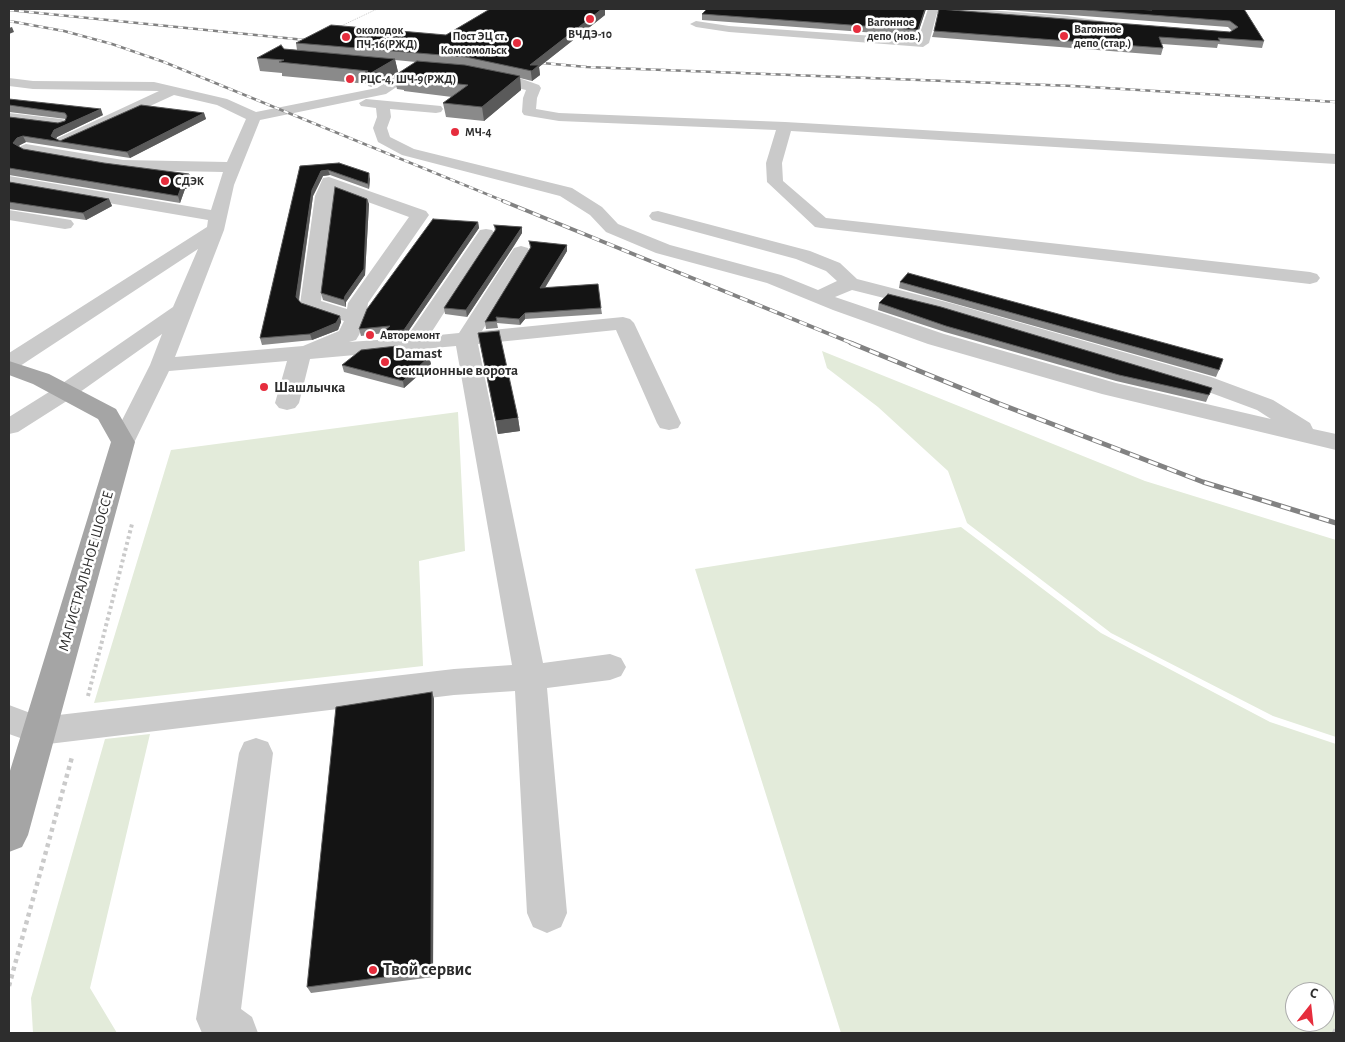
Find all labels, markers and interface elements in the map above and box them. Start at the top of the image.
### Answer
marker: ВЧДЭ-10 [584,13,596,25]
place label: Вагонное депо (нов.) [867,15,922,43]
place label: Вагонное депо (стар.) [1074,22,1131,50]
place label: околодок ПЧ-16(РЖД) [356,23,418,51]
marker: Вагонное депо (нов.) [851,23,863,35]
place label: ВЧДЭ-10 [568,27,612,41]
place label: Пост ЭЦ ст. Комсомольск [440,29,507,57]
marker: Вагонное депо (стар.) [1058,30,1070,42]
marker: околодок ПЧ-16(РЖД) [340,31,352,43]
marker: Пост ЭЦ ст. Комсомольск [511,37,523,49]
place label: РЦС-4, ШЧ-9(РЖД) [360,72,456,86]
marker: РЦС-4, ШЧ-9(РЖД) [344,73,356,85]
place label: МЧ-4 [465,125,491,139]
marker: МЧ-4 [449,126,461,138]
place label: СДЭК [175,174,204,188]
marker: СДЭК [159,175,171,187]
place label: Авторемонт [380,328,440,342]
marker: Авторемонт [364,329,376,341]
place label: Damast секционные ворота [395,344,518,379]
marker: Damast секционные ворота [379,356,391,368]
place label: Шашлычка [274,378,345,396]
marker: Шашлычка [258,381,270,393]
street label: МАГИСТРАЛЬНОЕ ШОССЕ [54,489,118,653]
place label: Твой сервис [383,959,472,981]
marker: Твой сервис [367,964,379,976]
north arrow [1285,982,1335,1032]
text: С [1308,986,1320,1001]

